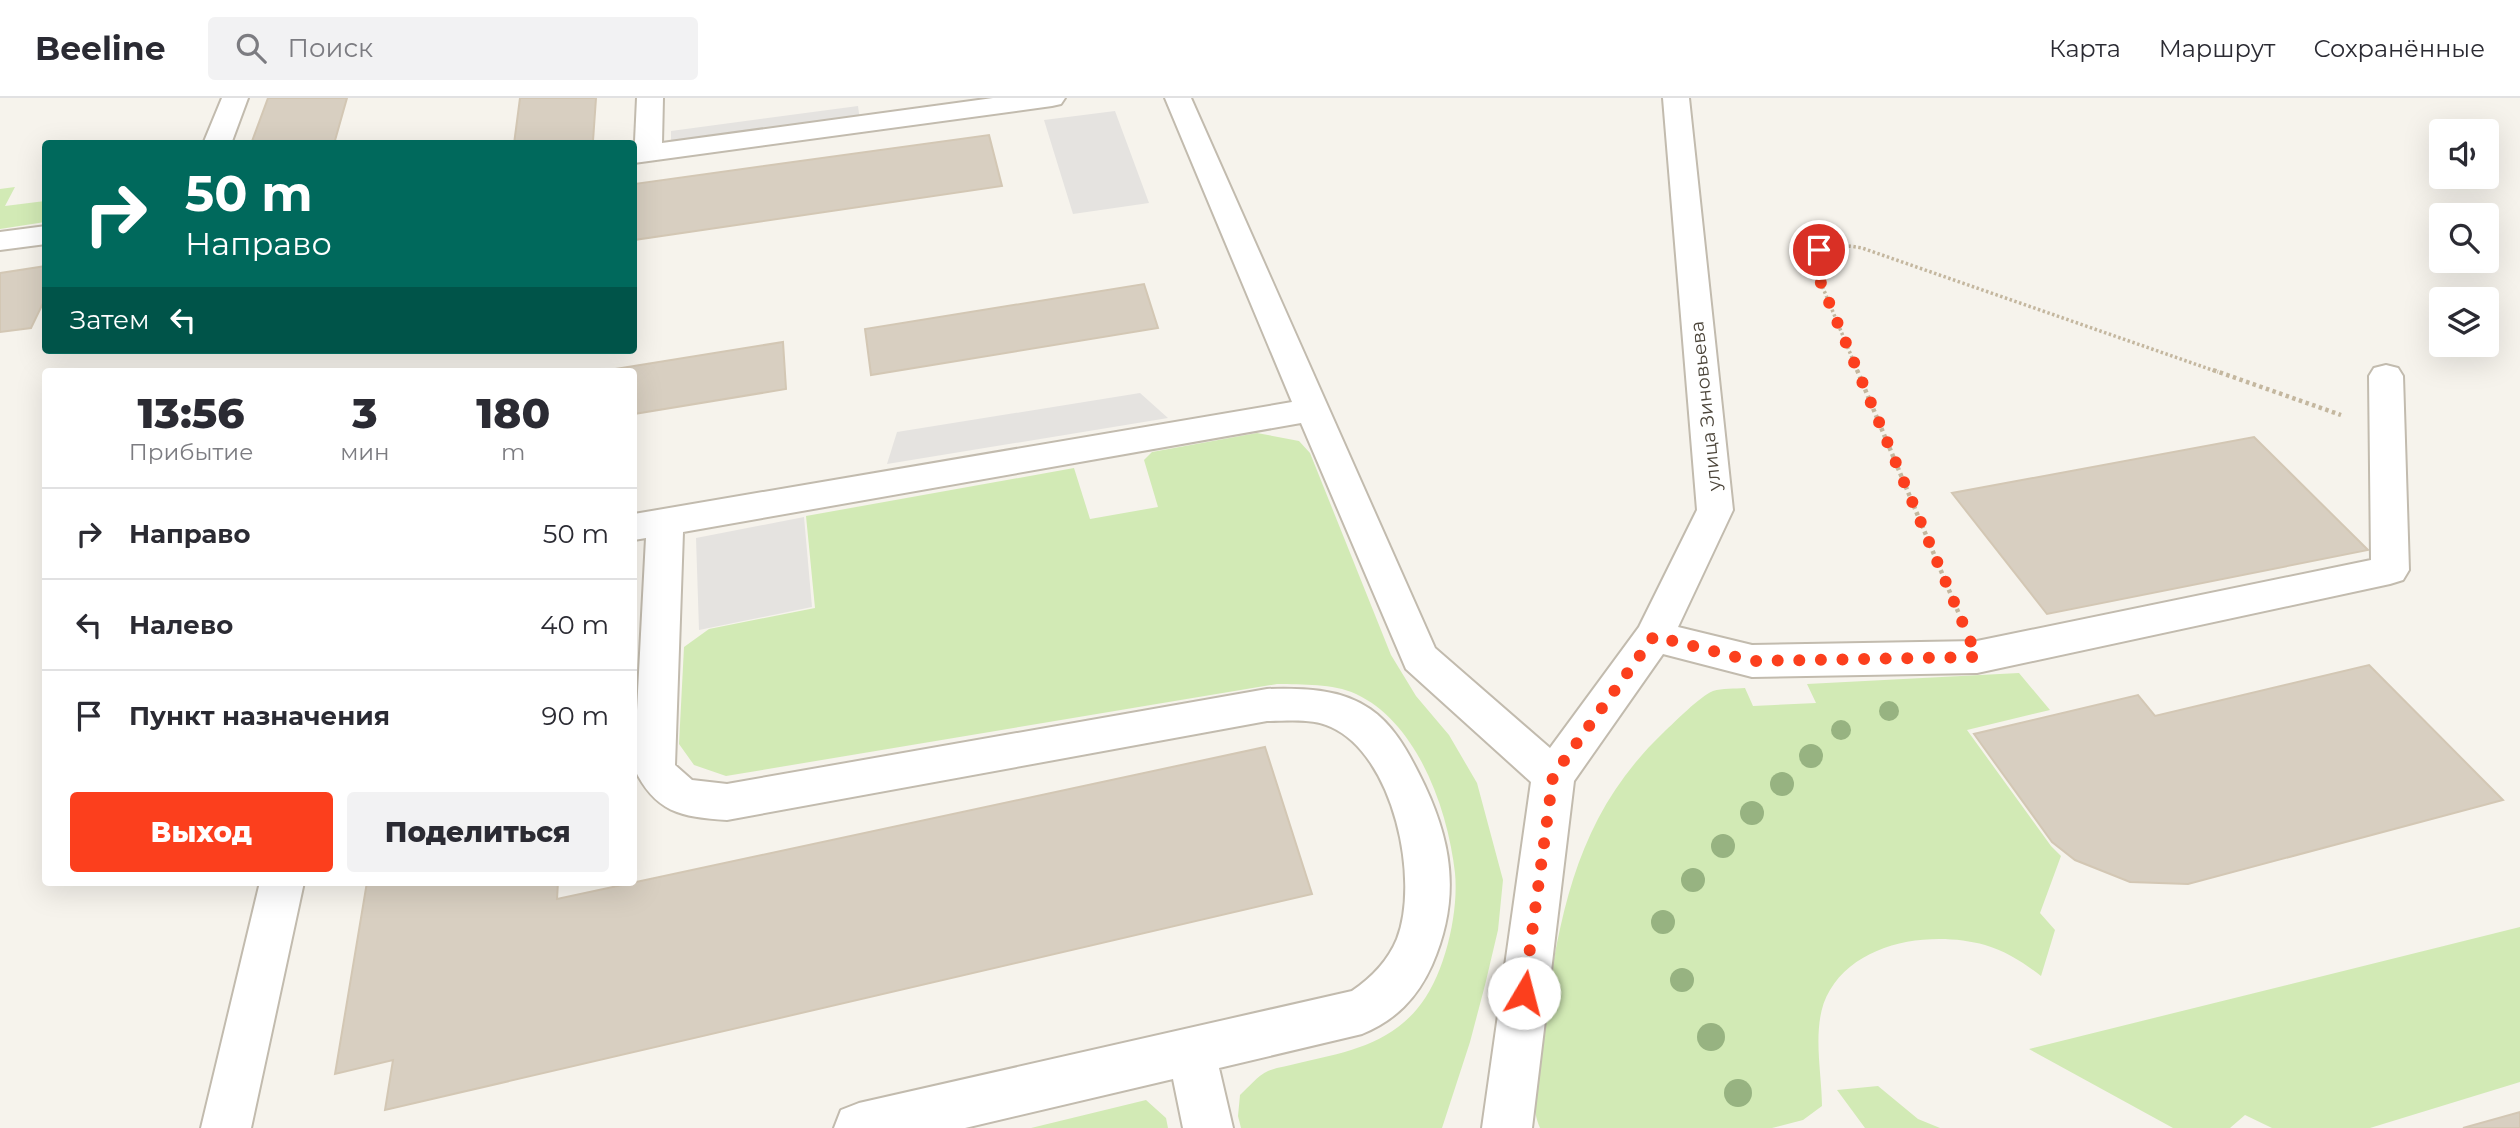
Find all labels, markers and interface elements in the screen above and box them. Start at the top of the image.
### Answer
search box [208,17,698,80]
text: Beeline [35,28,166,68]
icon: search [232,29,270,67]
text: Поиск [288,32,373,64]
text: Карта [2049,34,2121,63]
text: Маршрут [2159,34,2275,63]
text: Сохранённые [2313,34,2485,63]
map controls [2429,119,2499,357]
button: sound [2429,119,2499,189]
text: 50 m [185,164,313,223]
icon: right [70,168,161,259]
button: search [2429,203,2499,273]
pin [1789,220,1849,280]
text: Направо [185,224,332,263]
icon: arrive [1800,231,1838,269]
button: layers [2429,287,2499,357]
icon: left [164,301,202,339]
text: Затем [70,304,150,336]
street label: улица Зиновьева [1685,320,1726,493]
text: 13:56 [138,387,245,439]
text: 3 [352,387,378,439]
text: 180 [476,387,550,439]
text: Прибытие [129,438,253,466]
text: мин [340,438,390,466]
text: m [501,438,526,466]
icon: right [70,515,108,553]
text: Направо [129,518,250,550]
text: 50 m [543,518,609,550]
icon: left [70,606,108,644]
text: Налево [129,609,233,641]
text: 40 m [540,609,609,641]
icon: arrive [70,697,108,735]
text: Пункт назначения [129,700,390,732]
text: 90 m [542,700,609,732]
button: Выход [70,792,333,872]
button: Поделиться [347,792,609,872]
position arrow [1487,956,1561,1030]

